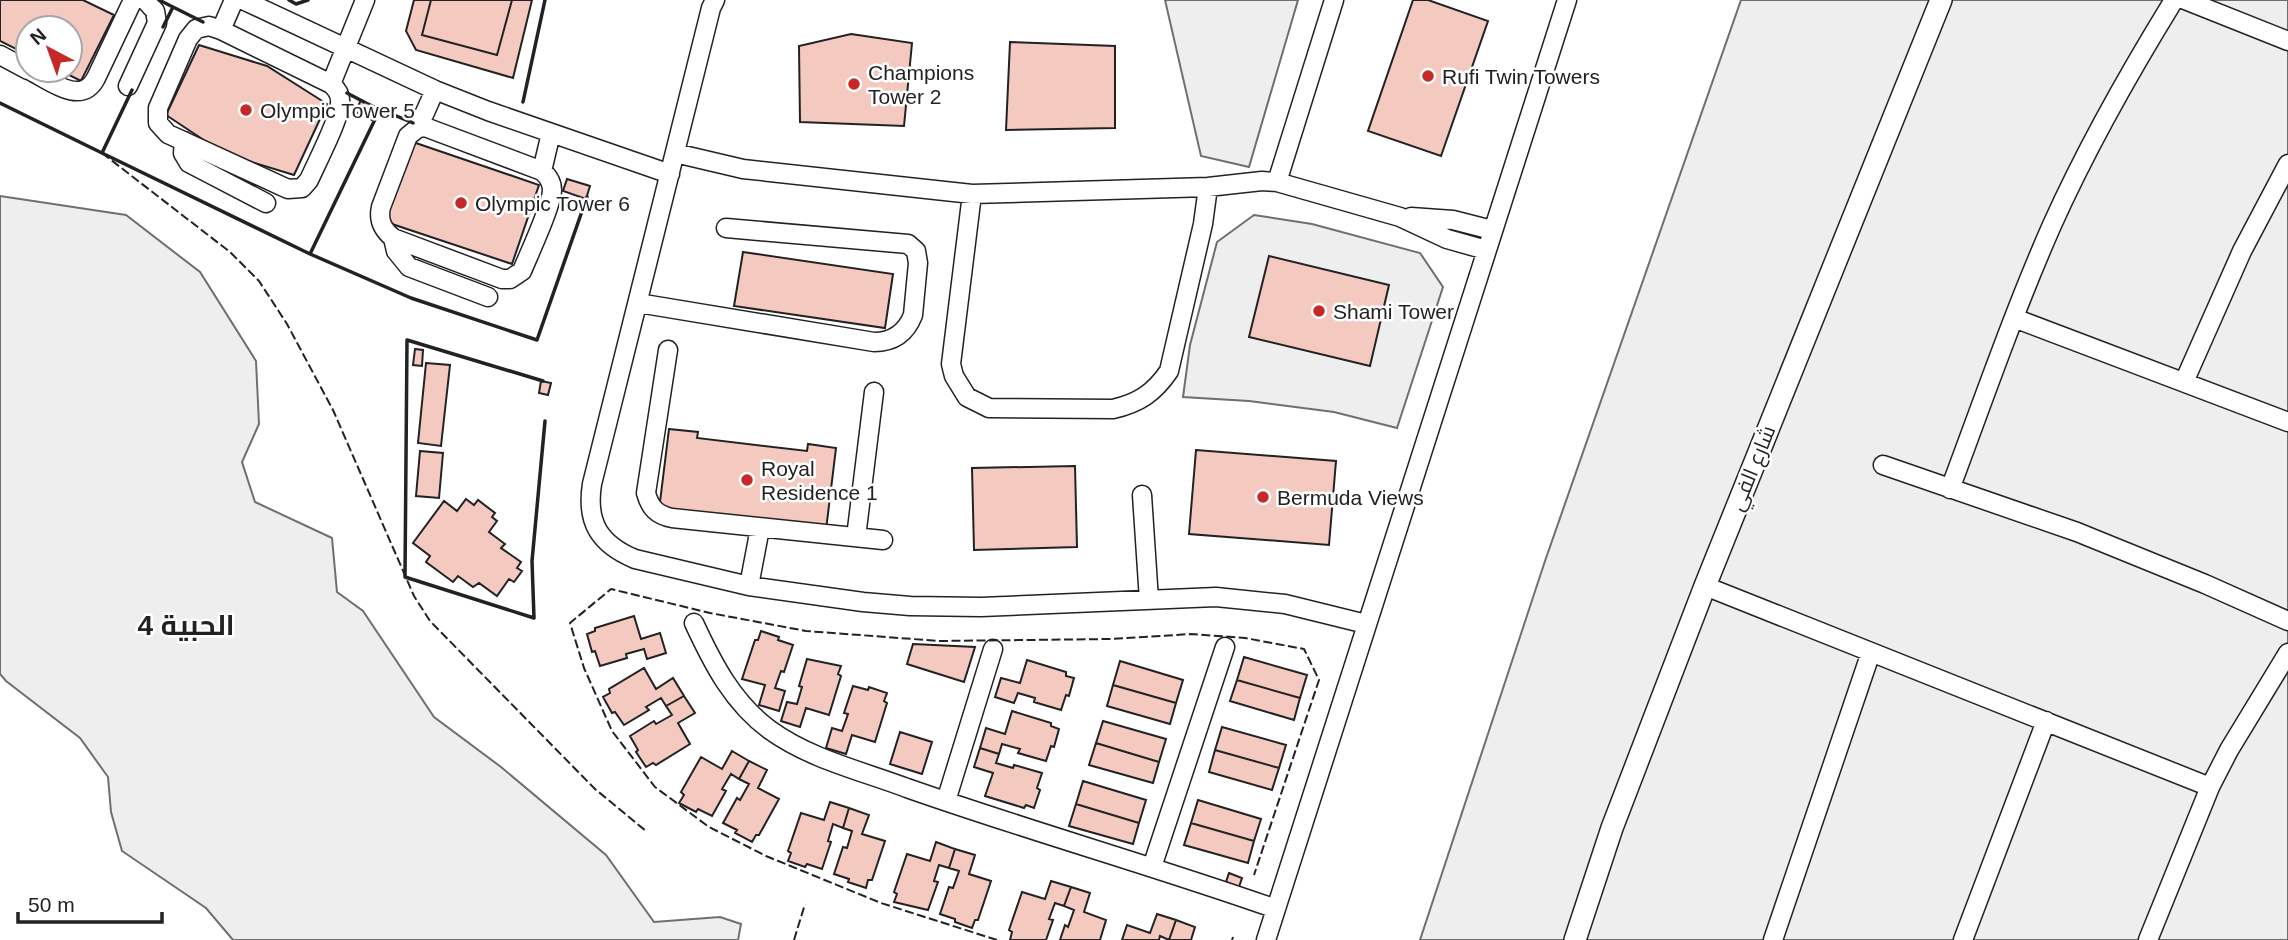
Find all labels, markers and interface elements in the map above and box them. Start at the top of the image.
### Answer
north arrow [14,14,84,84]
text: N [26,24,50,49]
place label: Champions Tower 2 [868,61,974,108]
place label: Rufi Twin Towers [1442,65,1600,88]
marker: Rufi Twin Towers [1420,68,1436,84]
marker: Champions Tower 2 [846,76,862,92]
place label: Olympic Tower 5 [260,99,415,122]
marker: Olympic Tower 5 [238,102,254,118]
place label: Olympic Tower 6 [475,192,630,215]
marker: Olympic Tower 6 [453,195,469,211]
place label: Shami Tower [1333,300,1454,323]
marker: Shami Tower [1311,303,1327,319]
street label: شارع الفي [1724,422,1784,516]
place label: Royal Residence 1 [761,457,878,504]
marker: Royal Residence 1 [739,472,755,488]
place label: Bermuda Views [1277,486,1424,509]
marker: Bermuda Views [1255,489,1271,505]
district label: الحبية 4 [137,610,235,641]
scale bar [18,880,161,924]
text: 50 m [28,893,75,916]

